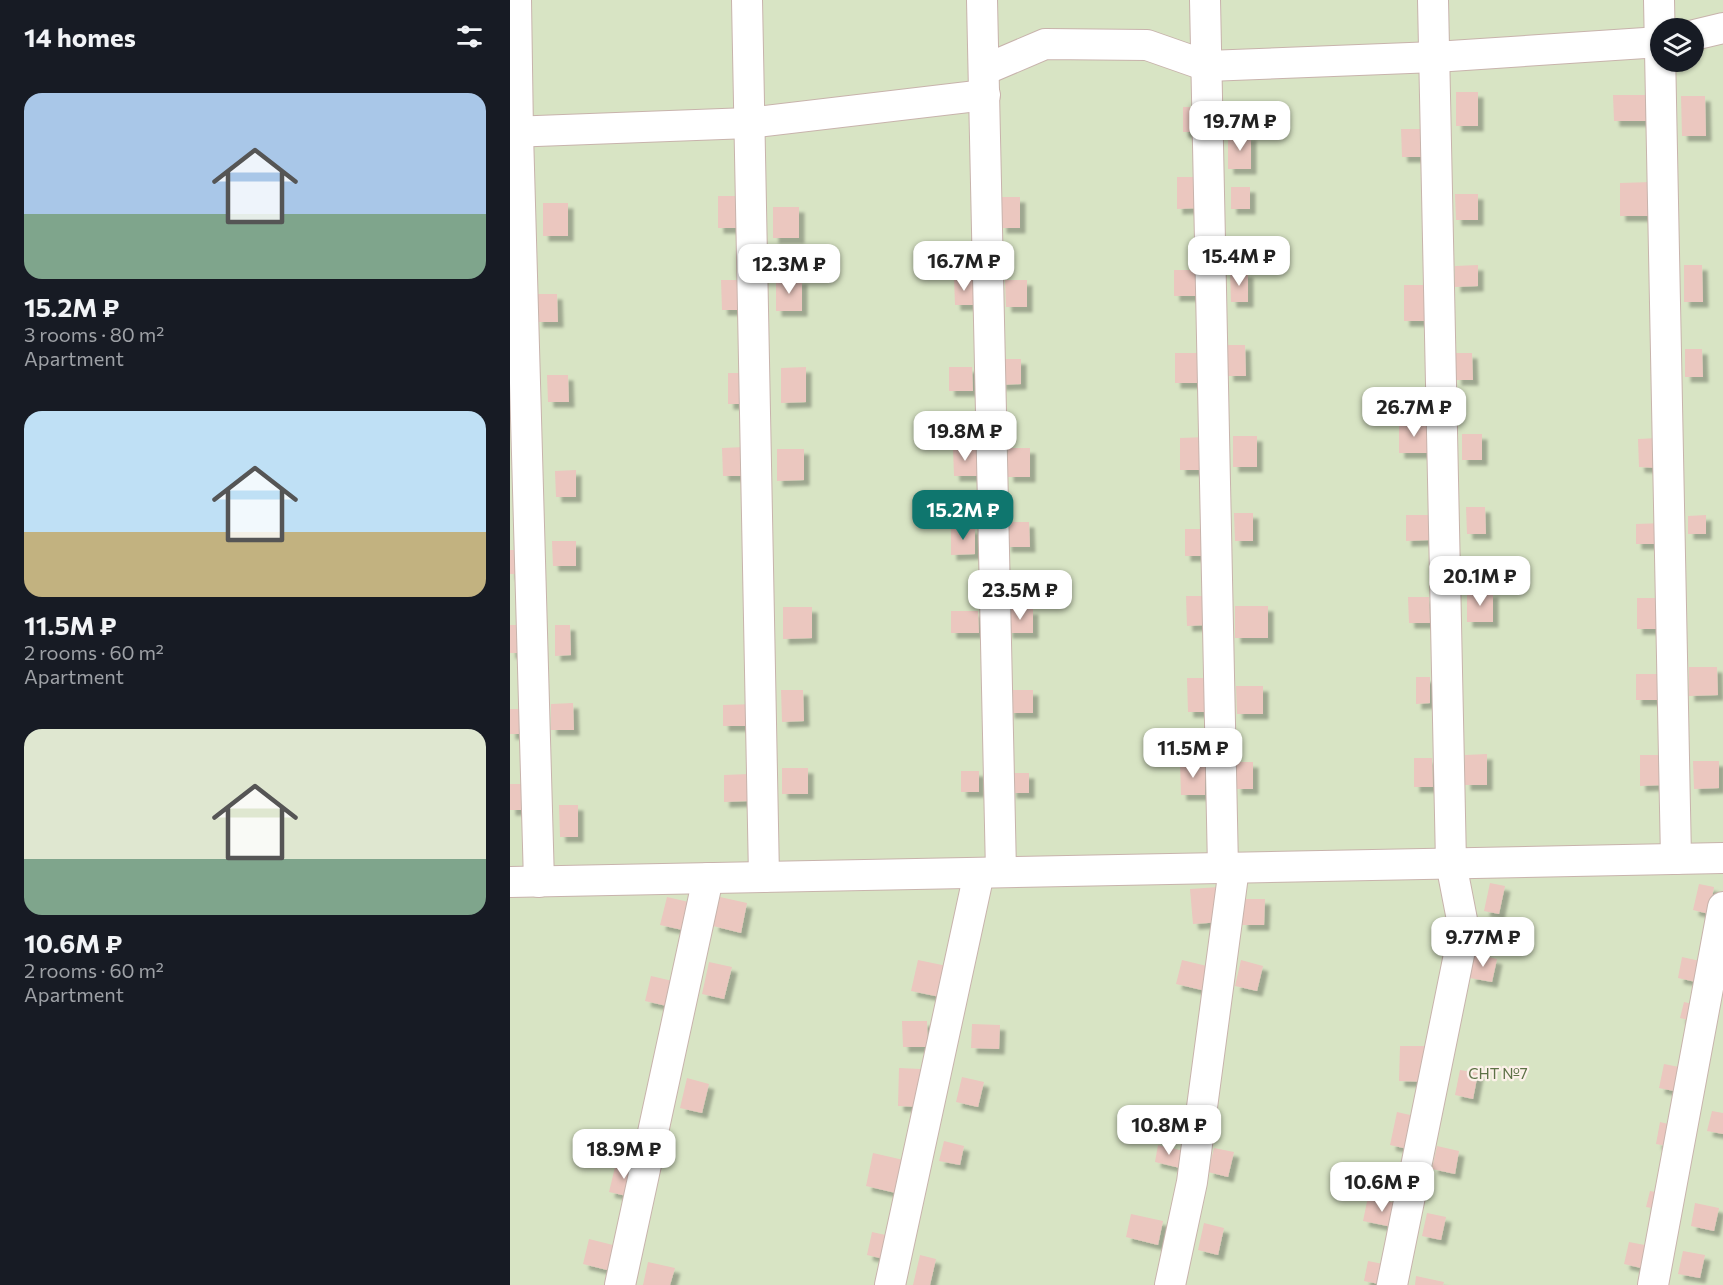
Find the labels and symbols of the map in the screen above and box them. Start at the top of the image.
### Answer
pin: 19.7M ₽ [1185,101,1295,152]
pin: 15.4M ₽ [1184,236,1294,287]
pin: 16.7M ₽ [909,241,1019,292]
pin: 12.3M ₽ [734,244,844,295]
pin: 26.7M ₽ [1359,387,1469,438]
pin: 19.8M ₽ [910,411,1020,462]
pin: 15.2M ₽ [908,490,1018,541]
pin: 20.1M ₽ [1425,556,1535,607]
pin: 23.5M ₽ [965,570,1075,621]
pin: 11.5M ₽ [1138,728,1248,779]
pin: 9.77M ₽ [1428,917,1538,968]
park label: СНТ №7 [1468,1064,1528,1082]
pin: 10.8M ₽ [1114,1105,1224,1156]
pin: 18.9M ₽ [569,1129,679,1180]
pin: 10.6M ₽ [1327,1162,1437,1213]

